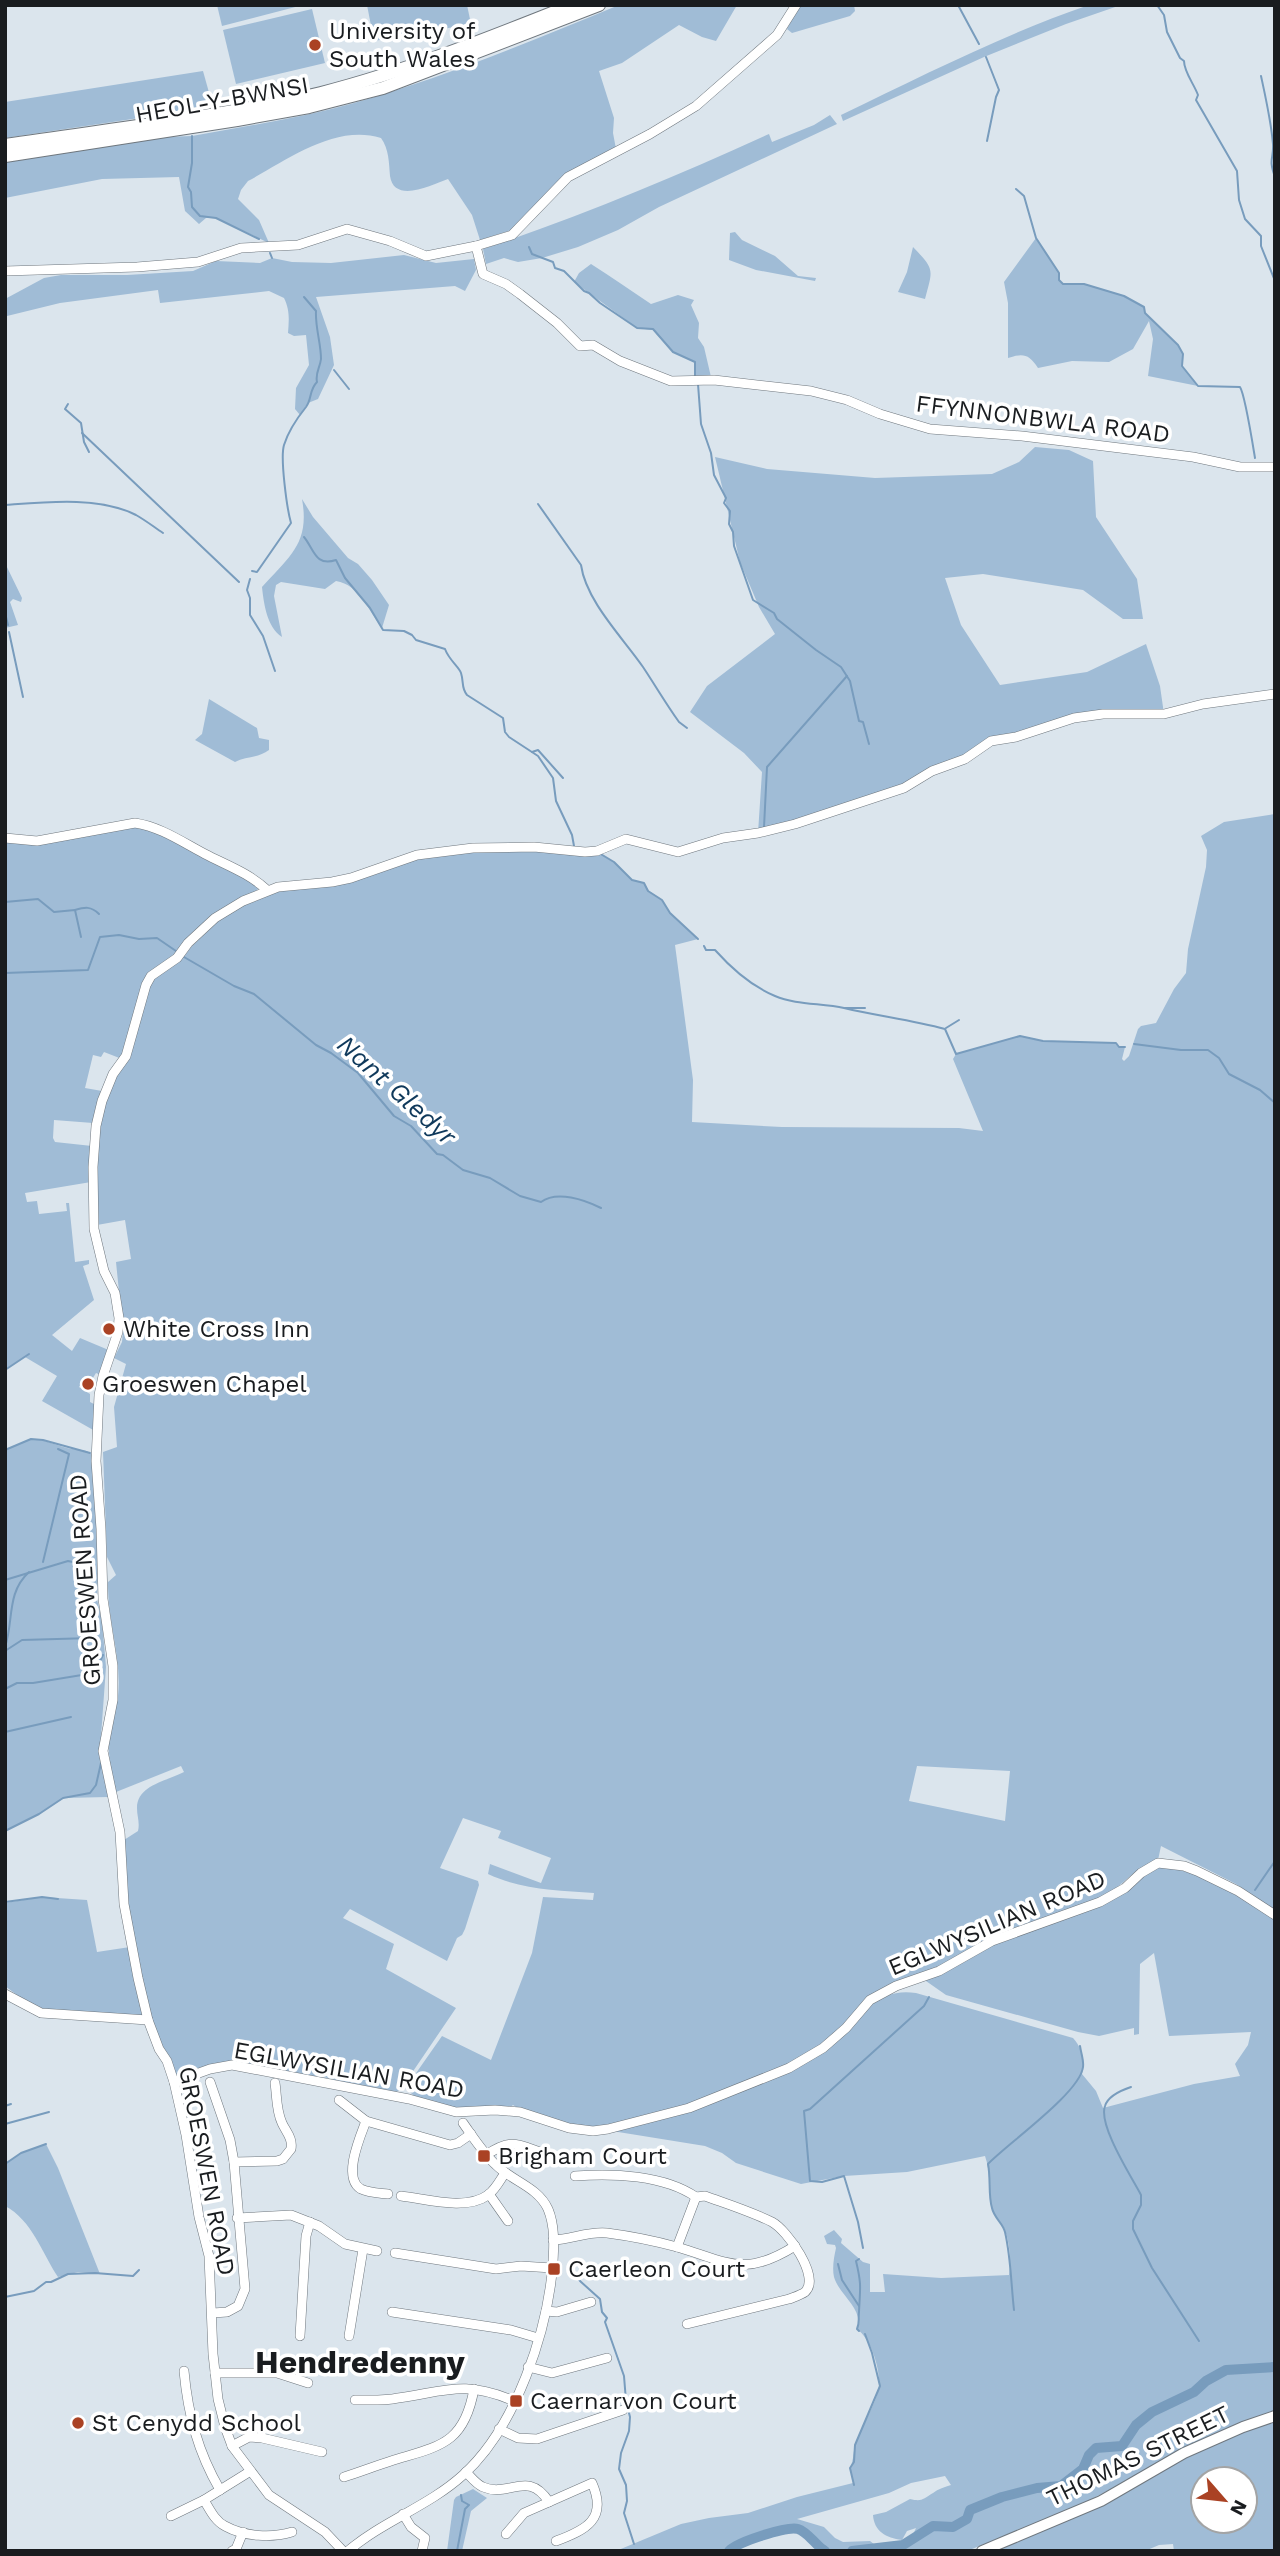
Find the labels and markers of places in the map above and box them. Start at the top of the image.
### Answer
place label: University of South Wales [329,17,476,73]
marker: University of South Wales [307,37,323,53]
place label: White Cross Inn [123,1315,310,1343]
marker: White Cross Inn [101,1321,117,1337]
place label: Groeswen Chapel [102,1370,307,1398]
marker: Groeswen Chapel [80,1376,96,1392]
place label: Brigham Court [498,2142,667,2170]
marker: Brigham Court [476,2148,492,2164]
place label: Caerleon Court [568,2255,745,2283]
marker: Caerleon Court [546,2261,562,2277]
place label: Caernarvon Court [530,2387,737,2415]
marker: Caernarvon Court [508,2393,524,2409]
place label: St Cenydd School [92,2409,302,2437]
marker: St Cenydd School [70,2415,86,2431]

